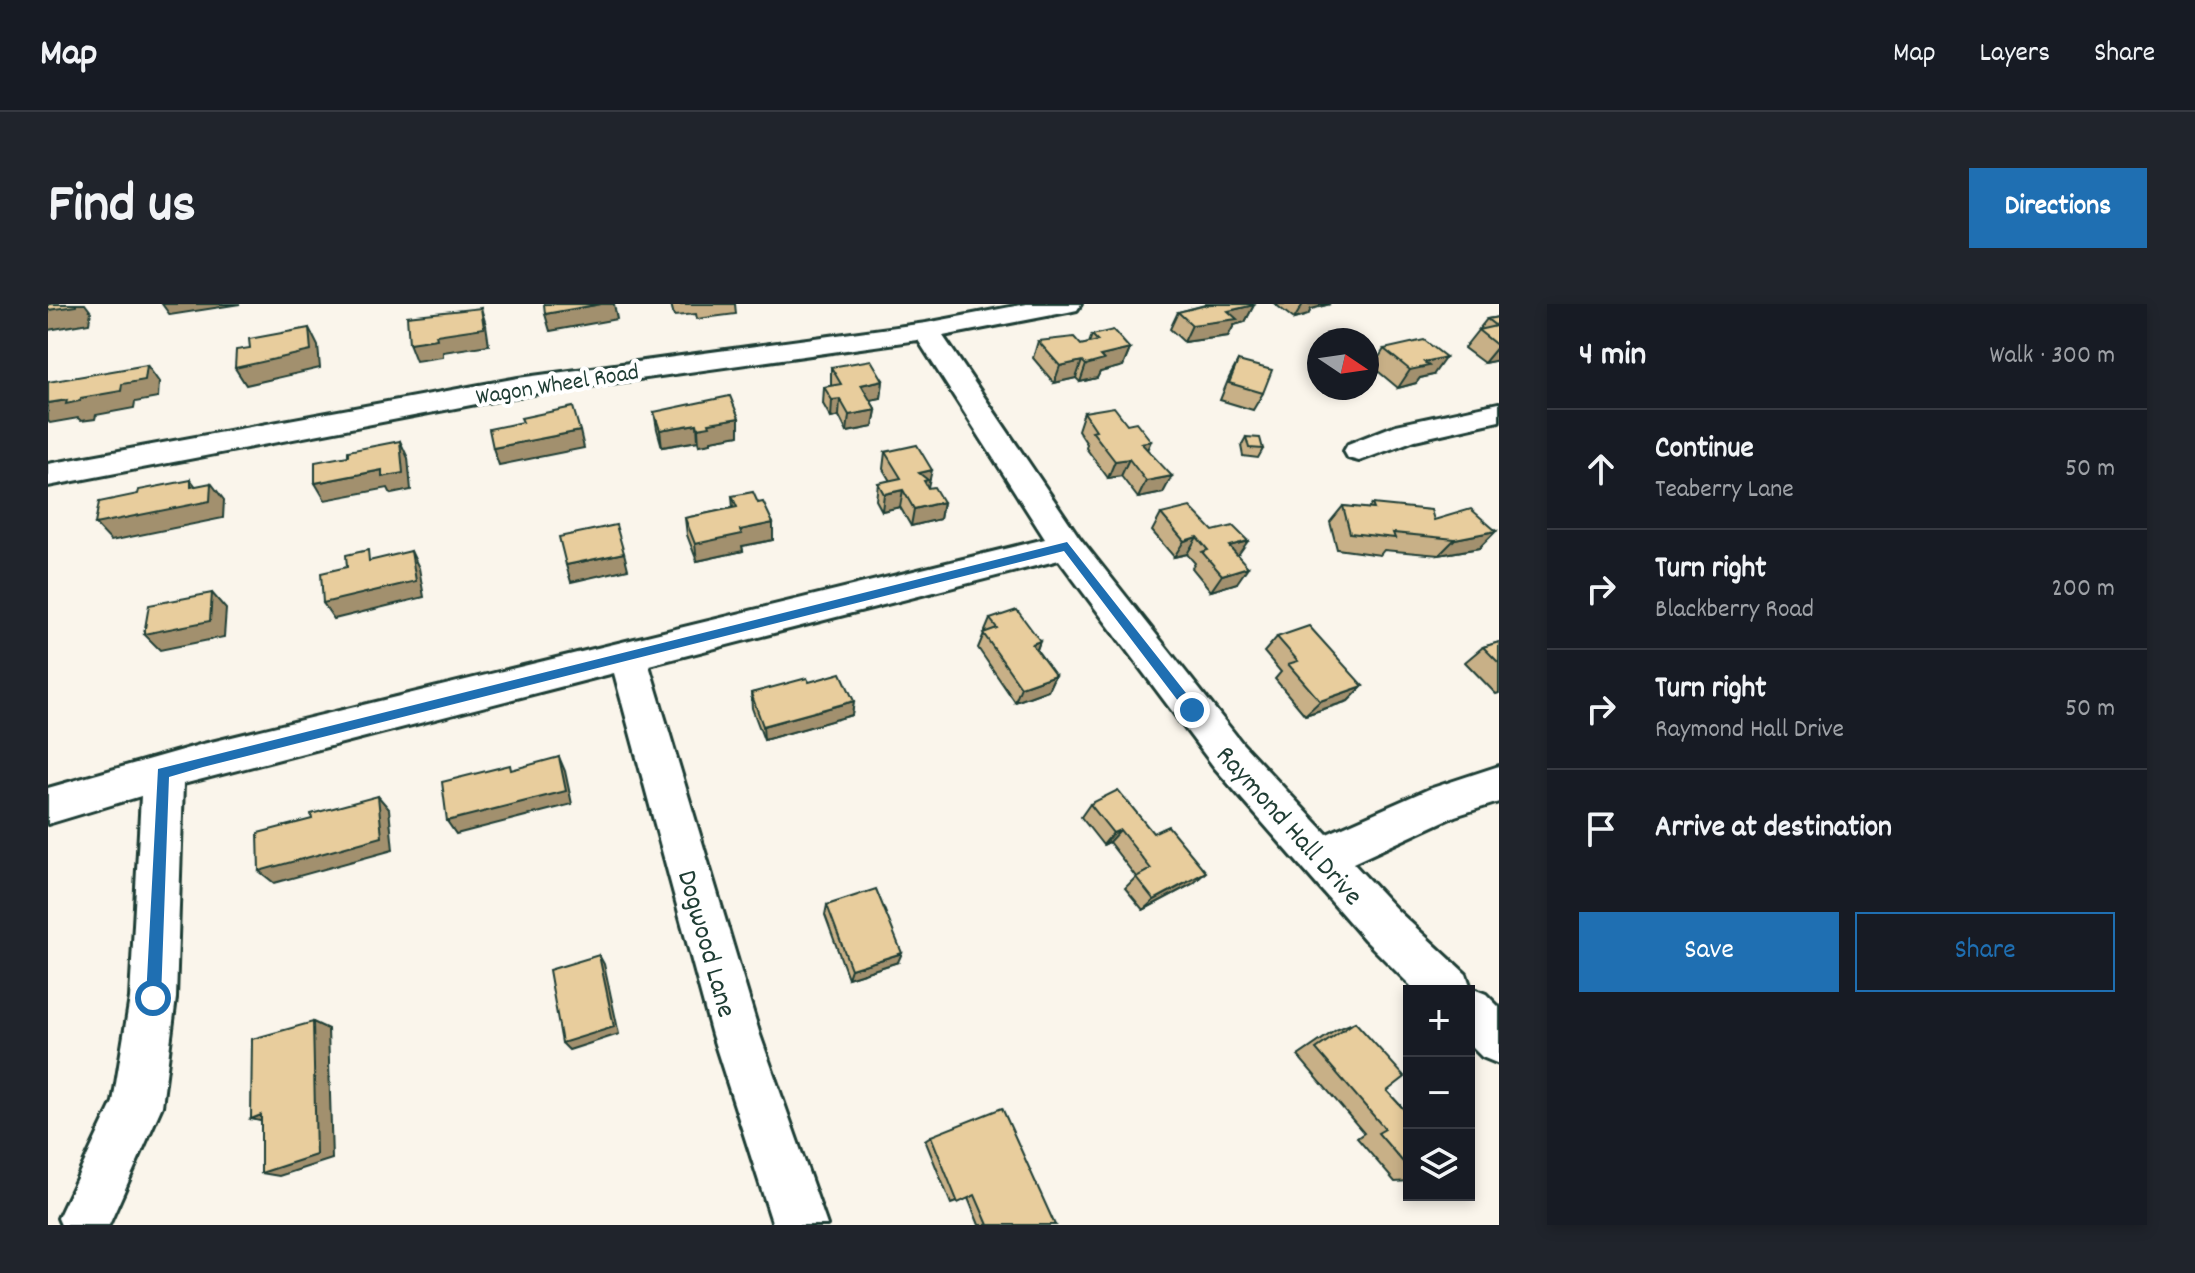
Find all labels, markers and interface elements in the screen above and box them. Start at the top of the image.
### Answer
text: Map [40,28,98,83]
text: Map [1893,35,1936,75]
text: Layers [1980,35,2050,75]
text: Share [2094,35,2155,75]
text: Find us [48,168,196,248]
button: Directions [1969,168,2147,248]
north arrow [1307,328,1379,400]
text: 4 min [1579,332,1646,381]
text: Walk · 300 m [1989,338,2115,375]
street label: Wagon Wheel Road [473,356,642,416]
text: Continue [1655,429,1754,472]
icon: ahead [1579,447,1623,491]
text: 50 m [2065,451,2115,488]
text: Teaberry Lane [1655,472,1794,509]
text: Turn right [1655,549,1766,592]
icon: right [1579,567,1623,611]
text: 200 m [2051,571,2115,608]
text: Blackberry Road [1655,592,1814,629]
text: Turn right [1655,669,1766,712]
icon: right [1579,687,1623,731]
text: 50 m [2065,691,2115,728]
route end [1174,692,1210,728]
text: Raymond Hall Drive [1655,712,1844,749]
street label: Raymond Hall Drive [1204,738,1370,916]
icon: arrive [1579,807,1623,851]
text: Arrive at destination [1655,808,1892,851]
street label: Dogwood Lane [664,866,744,1023]
button: Save [1579,912,1839,992]
button: Share [1855,912,2115,992]
route start [135,980,171,1016]
map controls [1403,985,1475,1201]
button: + [1403,985,1475,1057]
button: − [1403,1057,1475,1129]
button: layers [1403,1129,1475,1201]

